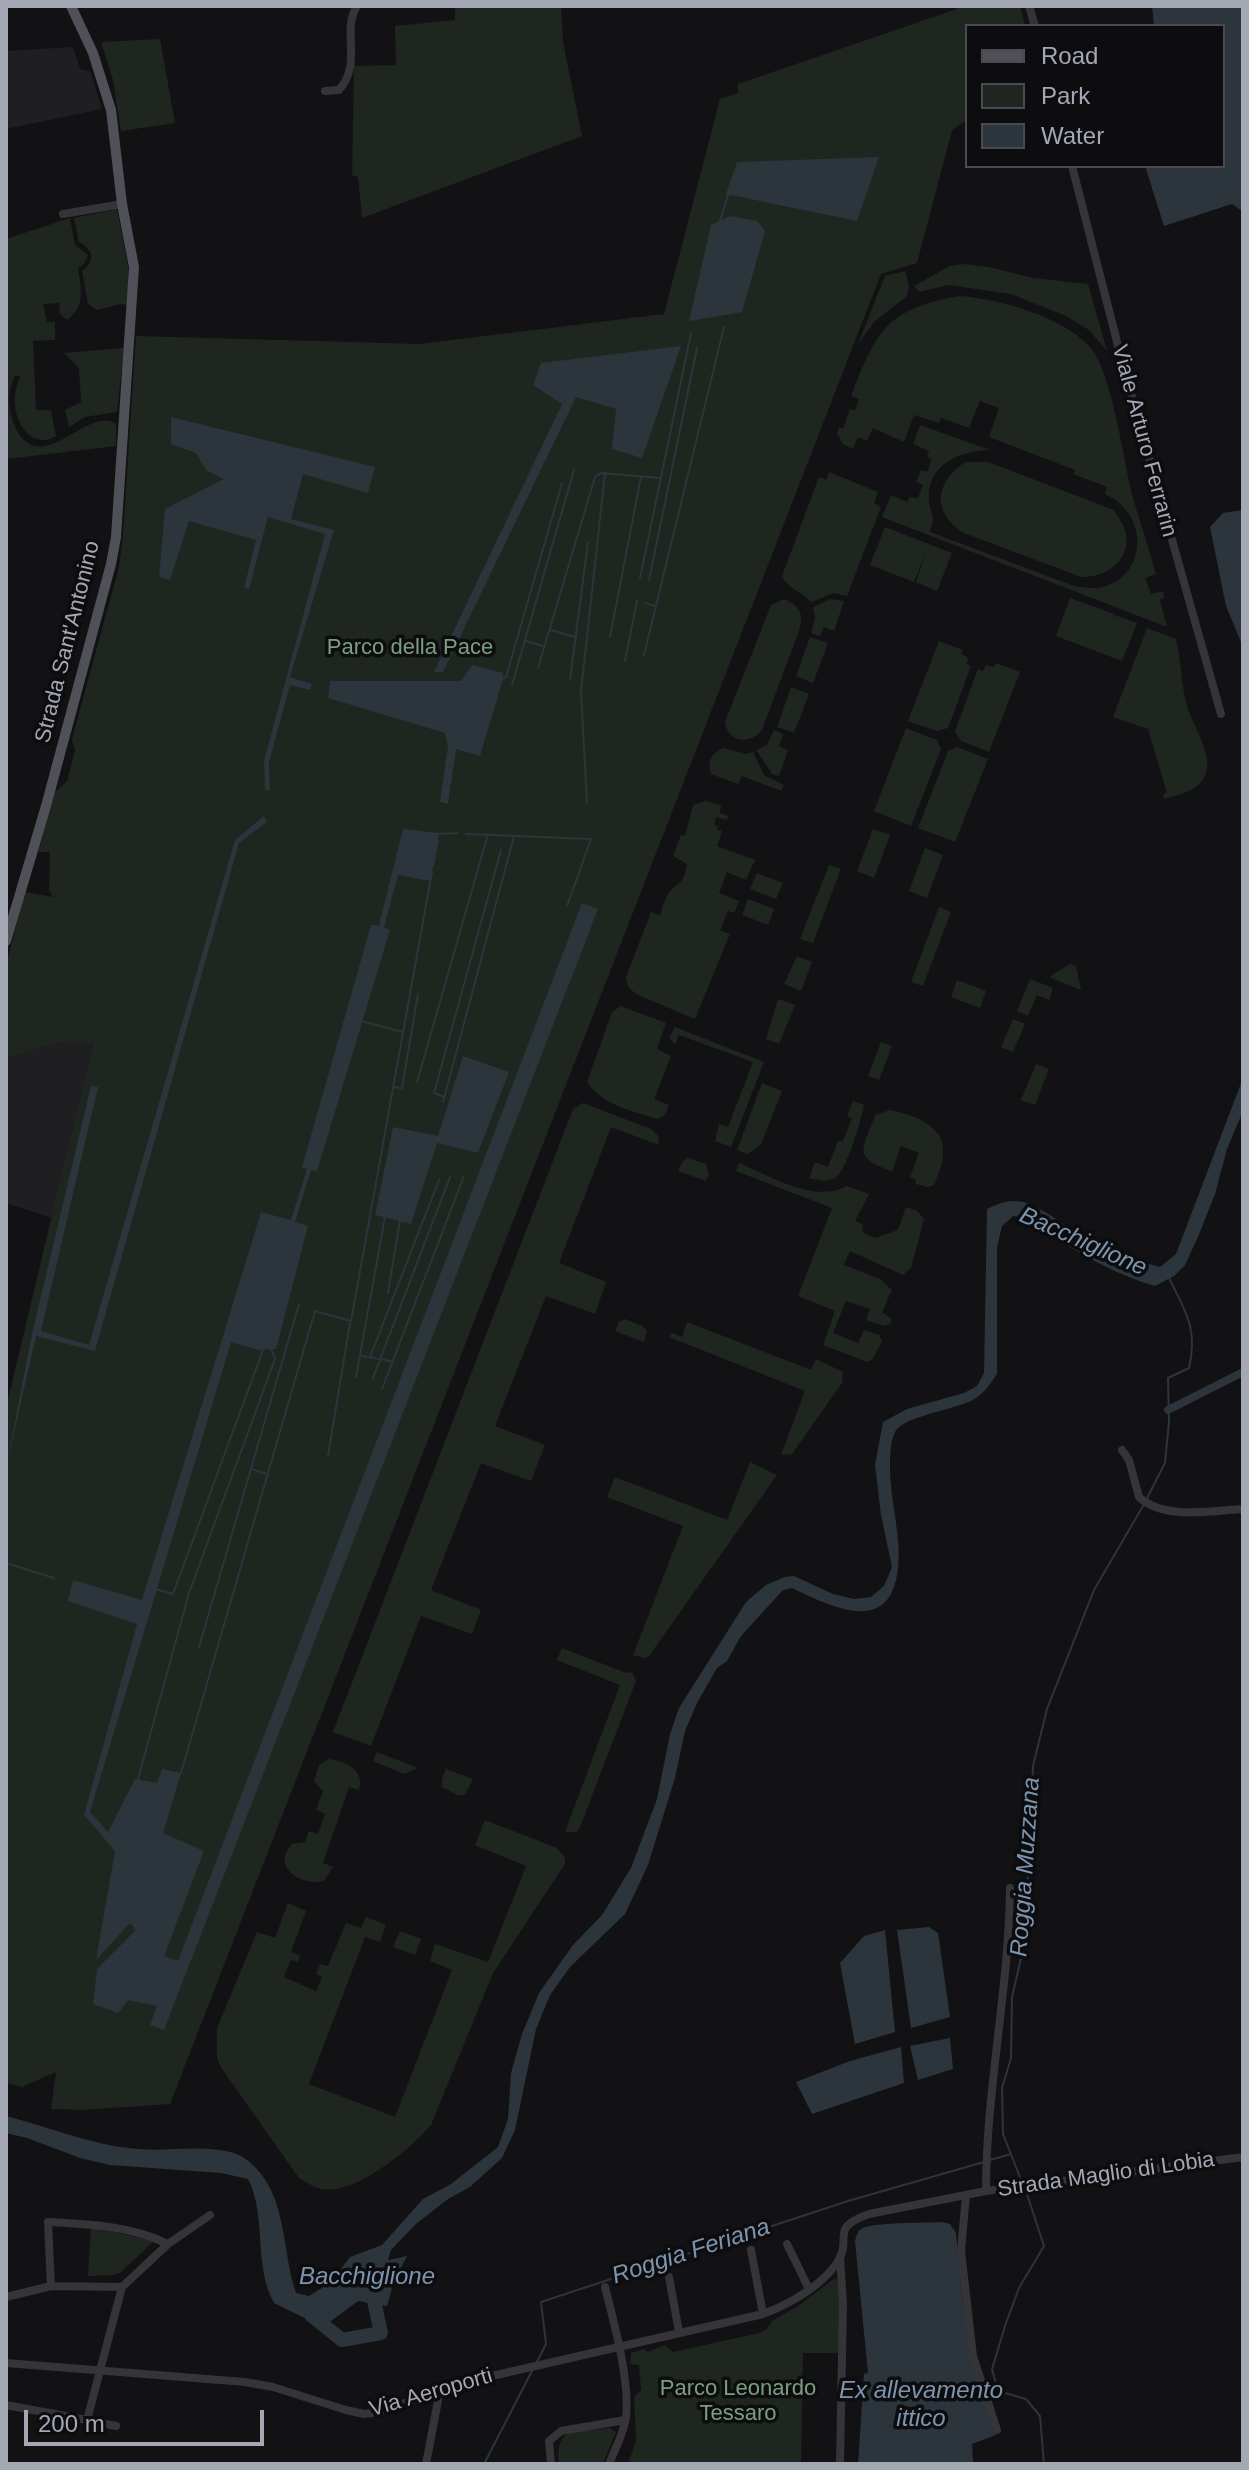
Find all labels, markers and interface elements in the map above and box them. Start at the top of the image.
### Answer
legend [965,24,1225,168]
text: Road [1041,42,1098,69]
text: Park [1041,82,1090,109]
text: Water [1041,122,1104,149]
street label: Viale Arturo Ferrarin [1106,342,1182,540]
street label: Strada Sant'Antonino [30,538,106,746]
park label: Parco della Pace [327,635,493,661]
water label: Bacchiglione [1015,1201,1151,1283]
water label: Roggia Muzzana [1005,1776,1047,1958]
street label: Strada Maglio di Lobia [996,2147,1216,2203]
water label: Roggia Feriana [609,2213,773,2291]
water label: Bacchiglione [299,2263,435,2291]
street label: Via Aeroporti [366,2363,496,2423]
park label: Parco Leonardo Tessaro [660,2376,816,2428]
water label: Ex allevamento ittico [839,2377,1003,2433]
scale bar [28,2394,268,2444]
text: 200 m [38,2410,105,2437]

